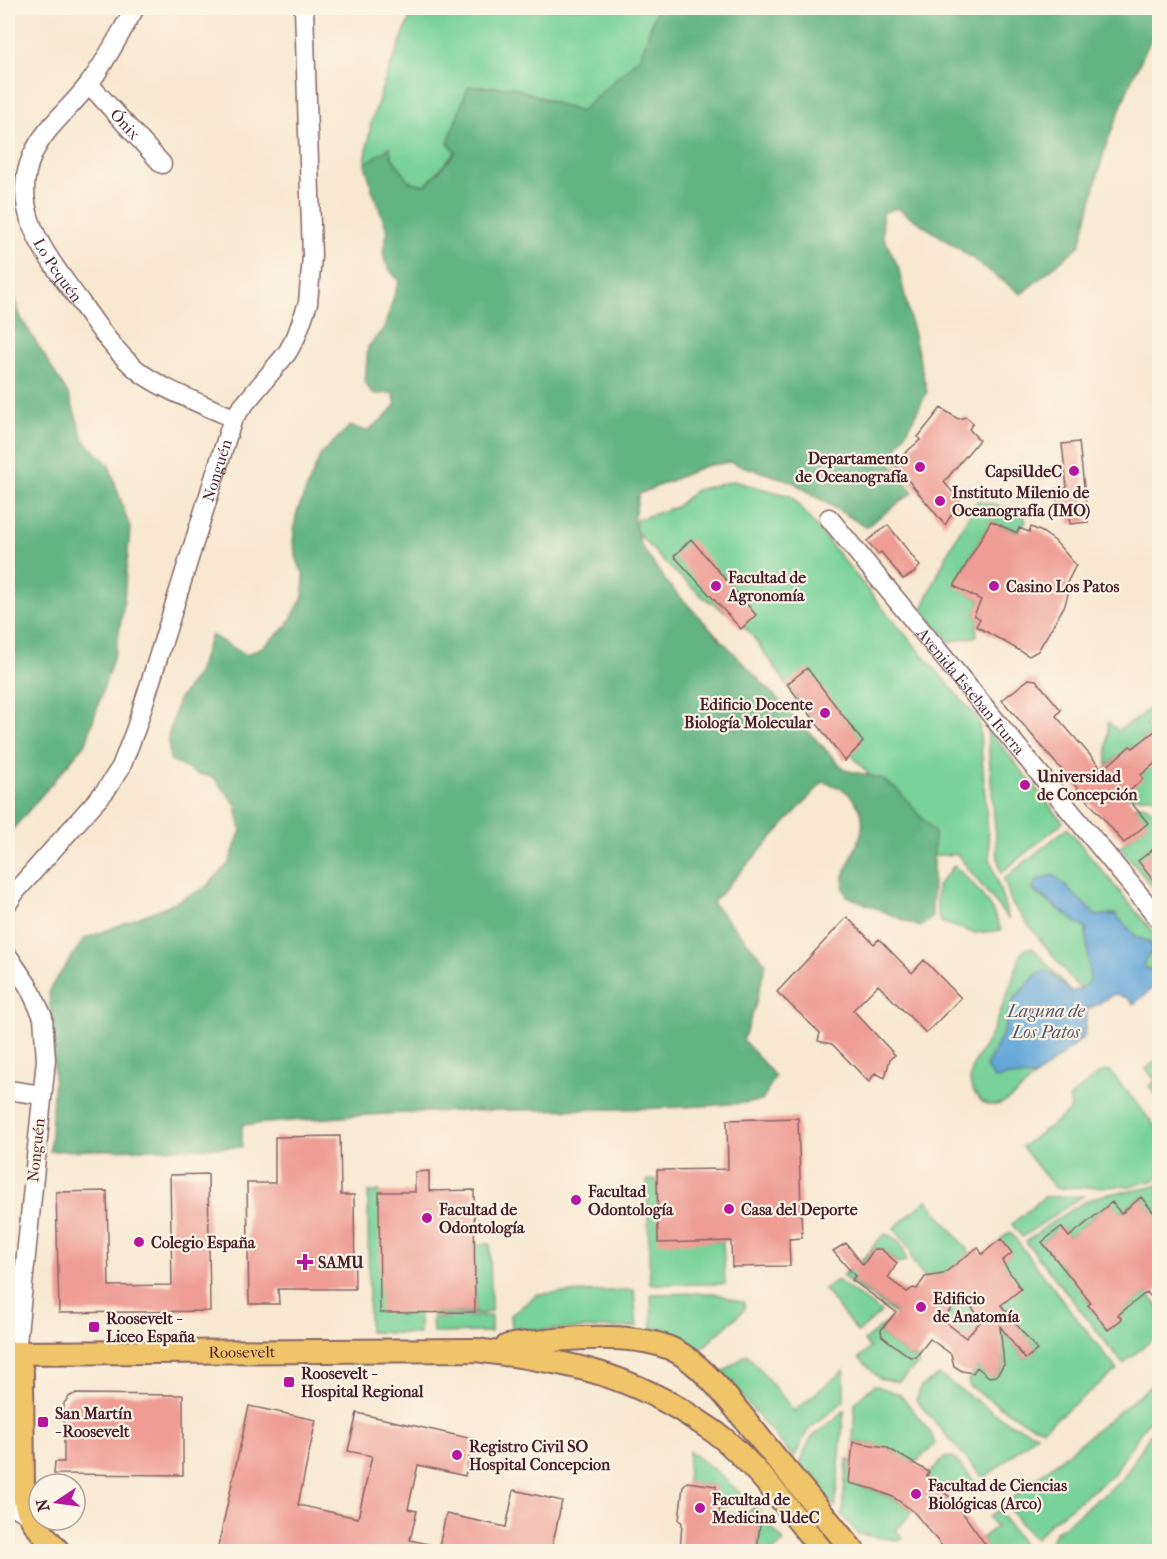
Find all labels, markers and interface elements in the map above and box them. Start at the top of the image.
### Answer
street label: Ónix [107,104,145,144]
street label: Lo Pequén [30,235,87,306]
street label: Nonguén [198,436,236,504]
place label: Departamento de Oceanografía [795,449,909,487]
marker: Departamento de Oceanografía [913,460,927,474]
place label: CapsiUdeC [985,462,1062,482]
marker: CapsiUdeC [1067,464,1081,478]
place label: Instituto Milenio de Oceanografía (IMO) [952,483,1090,521]
marker: Instituto Milenio de Oceanografía (IMO) [933,494,947,508]
place label: Facultad de Agronomía [727,568,806,606]
place label: Casino Los Patos [1006,577,1119,596]
marker: Facultad de Agronomía [709,579,723,593]
marker: Casino Los Patos [987,579,1001,593]
street label: Avenida Esteban Iturra [913,623,1030,759]
place label: Edificio Docente Biología Molecular [684,695,814,733]
marker: Edificio Docente Biología Molecular [818,706,832,720]
place label: Universidad de Concepción [1036,767,1138,805]
marker: Universidad de Concepción [1018,778,1032,792]
water label: Laguna de Los Patos [1005,1001,1085,1043]
street label: Nonguén [23,1116,49,1183]
place label: Facultad Odontología [587,1182,674,1220]
marker: Facultad Odontología [569,1193,583,1207]
place label: Facultad de Odontología [438,1200,525,1238]
place label: Casa del Deporte [741,1200,858,1220]
marker: Casa del Deporte [722,1202,736,1216]
marker: Facultad de Odontología [420,1211,434,1225]
place label: Colegio España [151,1233,256,1253]
marker: Colegio España [132,1235,146,1249]
marker: SAMU [296,1253,314,1271]
place label: SAMU [318,1253,364,1272]
place label: Edificio de Anatomía [933,1289,1020,1326]
marker: Edificio de Anatomía [914,1300,928,1314]
place label: Roosevelt - Liceo España [106,1309,196,1347]
marker: Roosevelt - Liceo España [87,1320,101,1334]
street label: Roosevelt [208,1342,276,1361]
place label: Roosevelt - Hospital Regional [301,1364,424,1402]
marker: Roosevelt - Hospital Regional [282,1375,296,1389]
place label: San Martín - Roosevelt [55,1404,133,1441]
marker: San Martín - Roosevelt [36,1415,50,1429]
place label: Registro Civil SO Hospital Concepcion [469,1437,611,1475]
marker: Registro Civil SO Hospital Concepcion [450,1448,464,1462]
north arrow [27,1472,87,1532]
place label: Facultad de Ciencias Biológicas (Arco) [927,1476,1067,1514]
marker: Facultad de Ciencias Biológicas (Arco) [909,1487,923,1501]
place label: Facultad de Medicina UdeC [711,1490,820,1527]
text: N [32,1496,53,1513]
marker: Facultad de Medicina UdeC [693,1501,707,1515]

